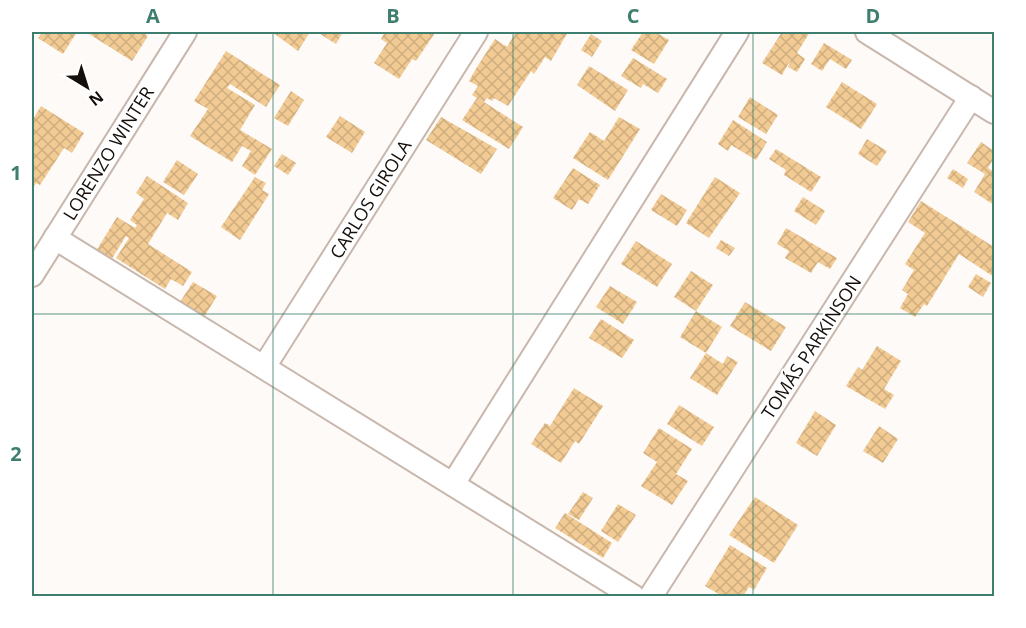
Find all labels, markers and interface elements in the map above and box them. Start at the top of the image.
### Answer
text: A [146,2,160,29]
text: B [386,2,400,29]
text: C [627,2,640,29]
text: D [866,2,880,29]
north arrow [57,57,117,117]
street label: LORENZO WINTER [58,82,158,224]
street label: CARLOS GIROLA [324,135,416,263]
text: 1 [10,159,22,186]
street label: TOMÁS PARKINSON [756,271,866,423]
text: 2 [10,440,22,467]

